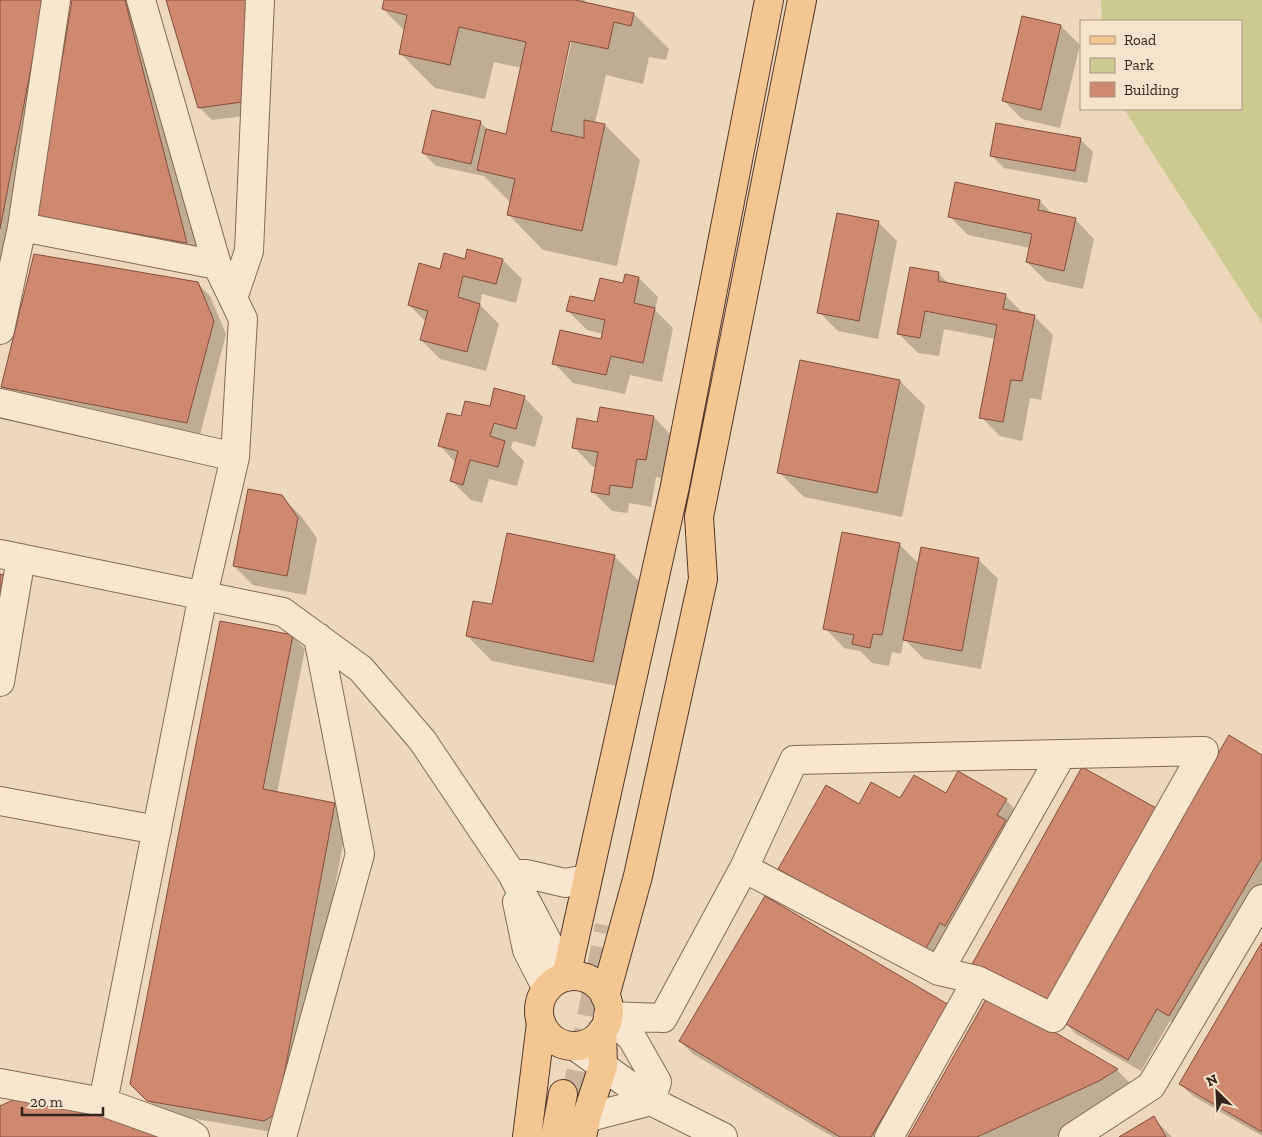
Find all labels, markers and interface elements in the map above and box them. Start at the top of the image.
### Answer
legend [1080,20,1242,110]
text: Road [1124,31,1157,49]
text: Park [1124,56,1154,74]
text: Building [1124,81,1179,99]
north arrow [1192,1067,1242,1117]
text: N [1204,1071,1221,1091]
scale bar [22,1084,104,1116]
text: 20 m [30,1093,63,1111]

